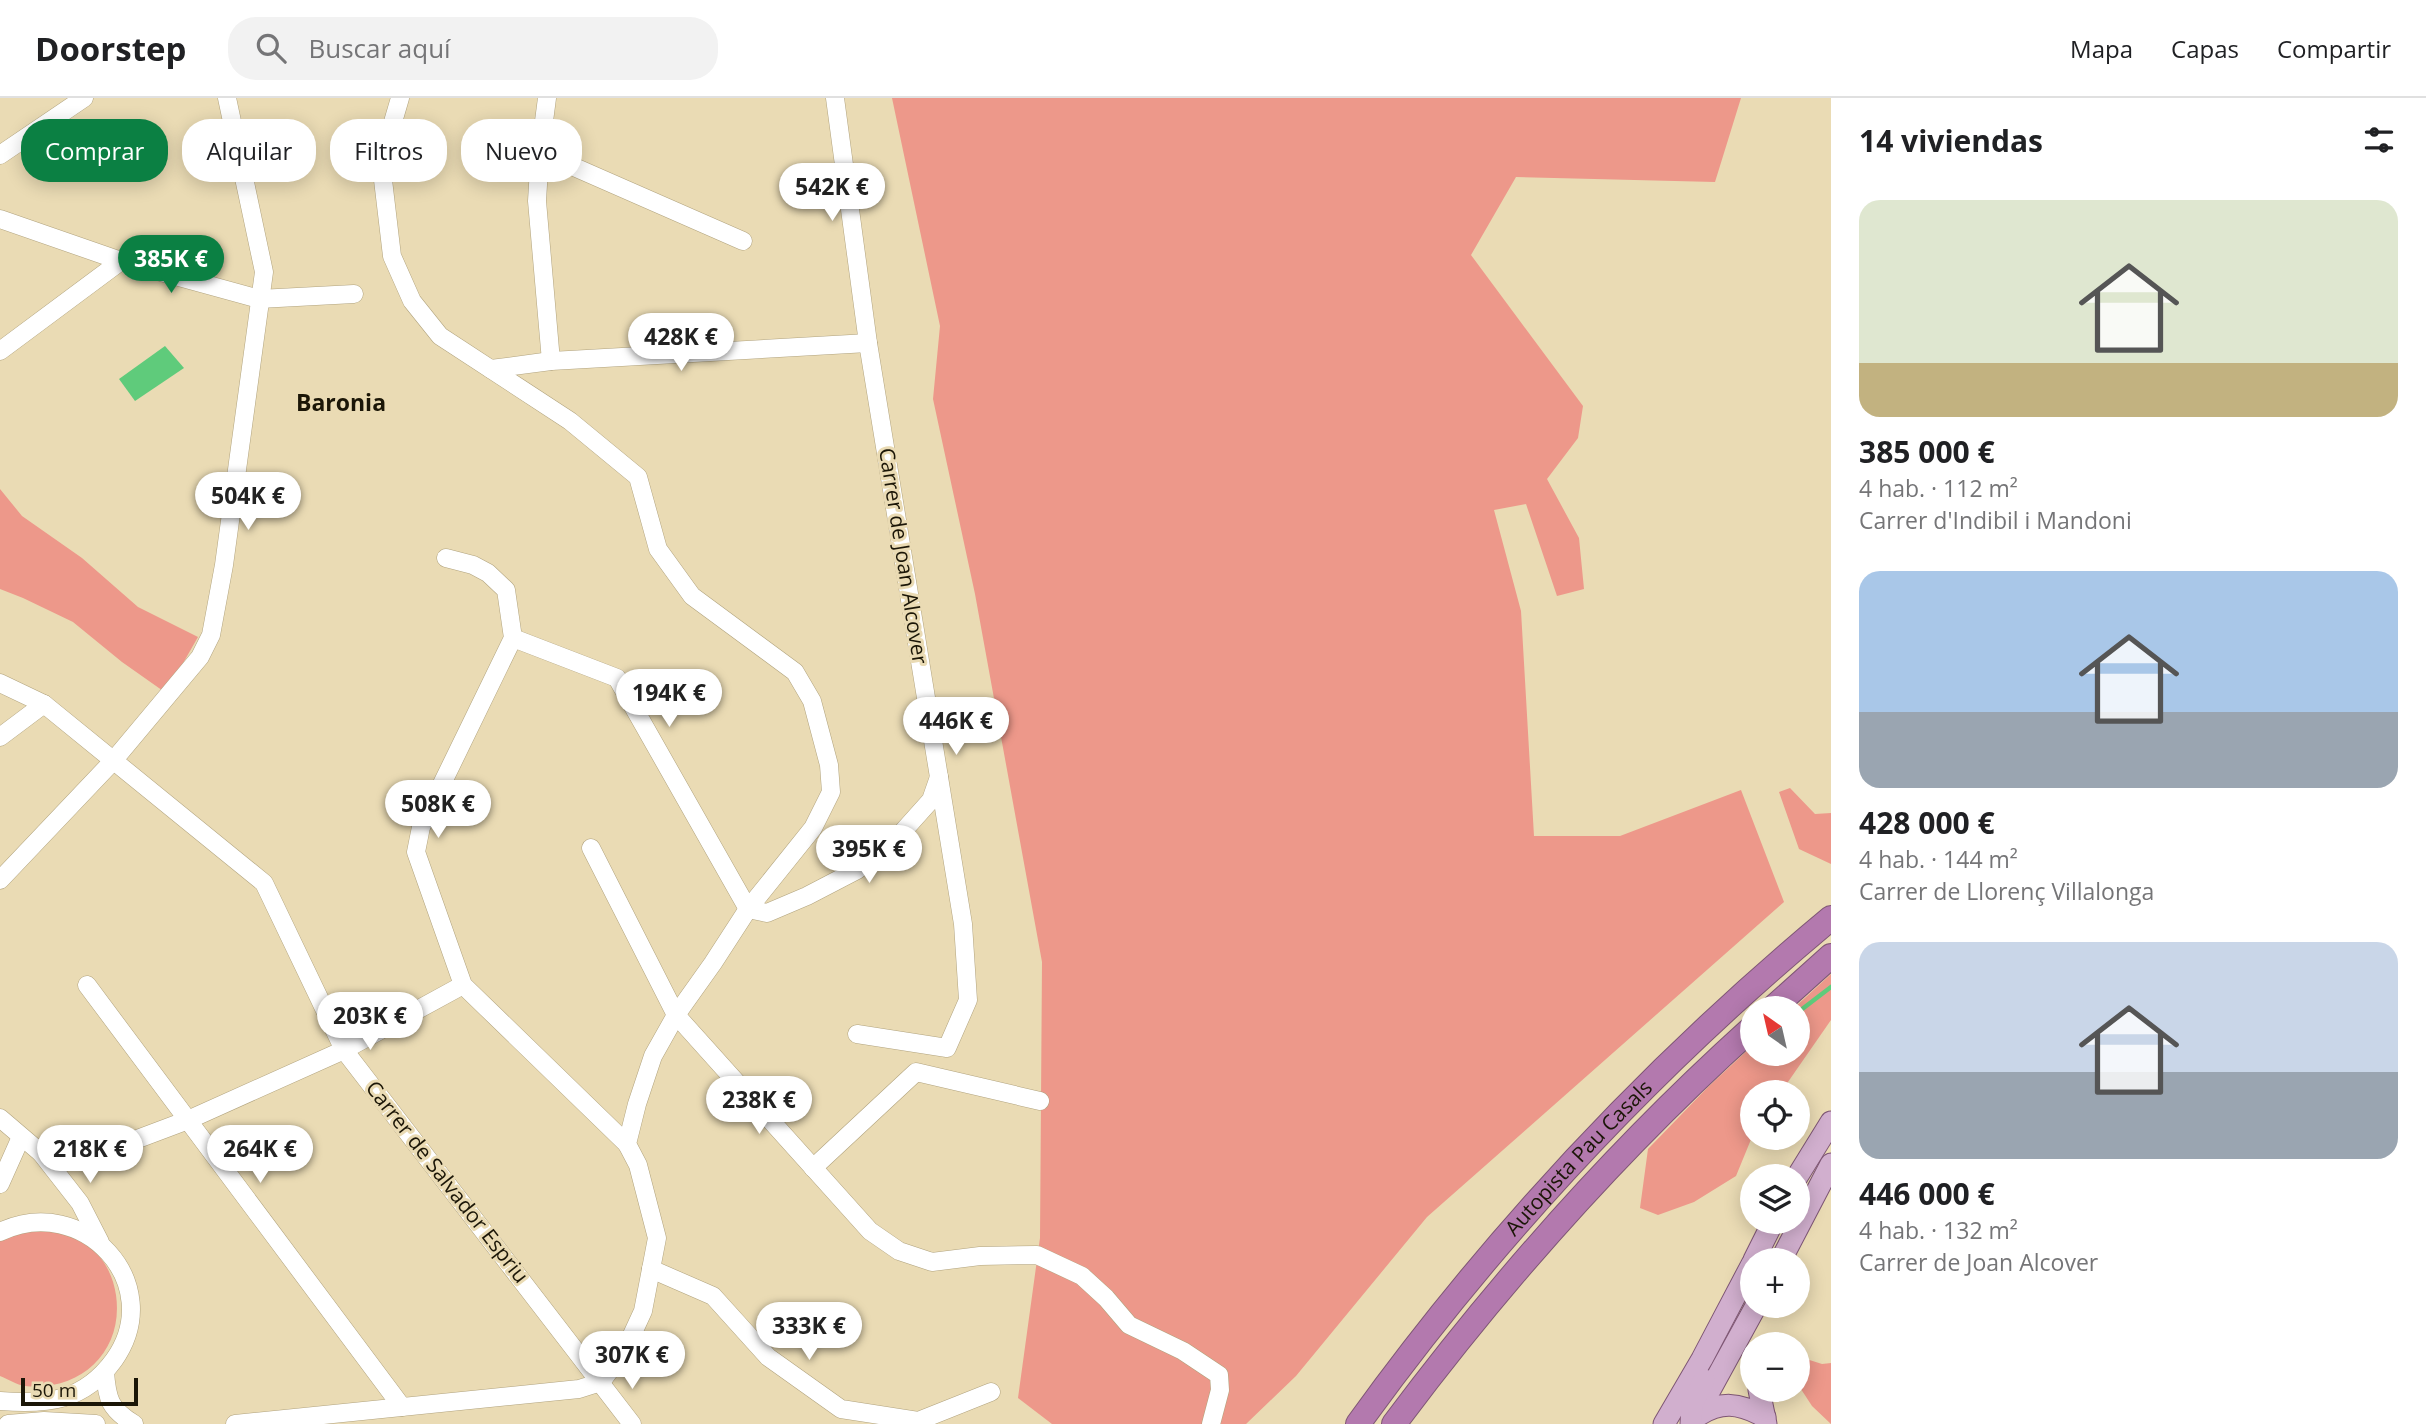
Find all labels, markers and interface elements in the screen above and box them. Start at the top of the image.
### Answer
search box [228,17,718,80]
text: Doorstep [35,26,186,71]
icon: search [252,29,290,67]
text: Buscar aquí [308,30,451,66]
text: Mapa [2070,32,2133,65]
text: Capas [2171,32,2239,65]
text: Compartir [2277,32,2391,65]
chip: Comprar [21,119,168,182]
chip: Alquilar [182,119,316,182]
chip: Filtros [330,119,447,182]
chip: Nuevo [461,119,582,182]
text: 14 viviendas [1859,120,2043,161]
icon: filters [2360,121,2398,159]
pin: 542K € [775,164,889,223]
text: 542K € [795,170,869,202]
pin: 385K € [114,236,228,295]
text: 385K € [134,242,208,274]
icon: home [2066,245,2192,371]
pin: 428K € [624,314,738,373]
text: 428K € [644,320,718,352]
district label: Baronia [296,386,386,418]
text: 385 000 € [1859,431,1995,472]
street label: Carrer de Joan Alcover [873,446,935,666]
pin: 504K € [191,472,305,532]
text: 4 hab. · 112 m² [1859,472,2018,504]
text: 504K € [211,479,285,511]
text: Carrer d'Indibil i Mandoni [1859,504,2132,536]
icon: home [2066,616,2192,742]
pin: 194K € [612,670,726,729]
text: 194K € [632,676,706,708]
pin: 446K € [899,698,1013,757]
text: 446K € [919,704,993,736]
pin: 508K € [381,780,495,840]
text: 508K € [401,787,475,819]
text: 428 000 € [1859,802,1995,843]
pin: 395K € [812,826,926,885]
text: 395K € [832,832,906,864]
text: 4 hab. · 144 m² [1859,843,2018,875]
text: Carrer de Llorenç Villalonga [1859,875,2154,907]
icon: home [2066,987,2192,1113]
pin: 203K € [313,992,427,1052]
north arrow [1740,996,1810,1066]
map controls [1740,996,1810,1402]
text: 203K € [333,999,407,1031]
street label: Autopista Pau Casals [1498,1073,1658,1241]
street label: Carrer de Salvador Espriu [360,1074,536,1288]
pin: 238K € [702,1076,816,1136]
button: locate [1740,1080,1810,1150]
text: 238K € [722,1083,796,1115]
pin: 218K € [33,1126,147,1185]
pin: 264K € [203,1126,317,1185]
text: 218K € [53,1132,127,1164]
text: 264K € [223,1132,297,1164]
button: layers [1740,1164,1810,1234]
text: 446 000 € [1859,1173,1995,1214]
text: 4 hab. · 132 m² [1859,1214,2018,1246]
text: Carrer de Joan Alcover [1859,1246,2098,1278]
button: + [1740,1248,1810,1318]
pin: 333K € [752,1302,866,1362]
text: 333K € [772,1309,846,1341]
pin: 307K € [575,1332,689,1391]
button: − [1740,1332,1810,1402]
text: 307K € [595,1338,669,1370]
scale bar [21,1375,138,1407]
text: 50 m [32,1377,76,1403]

